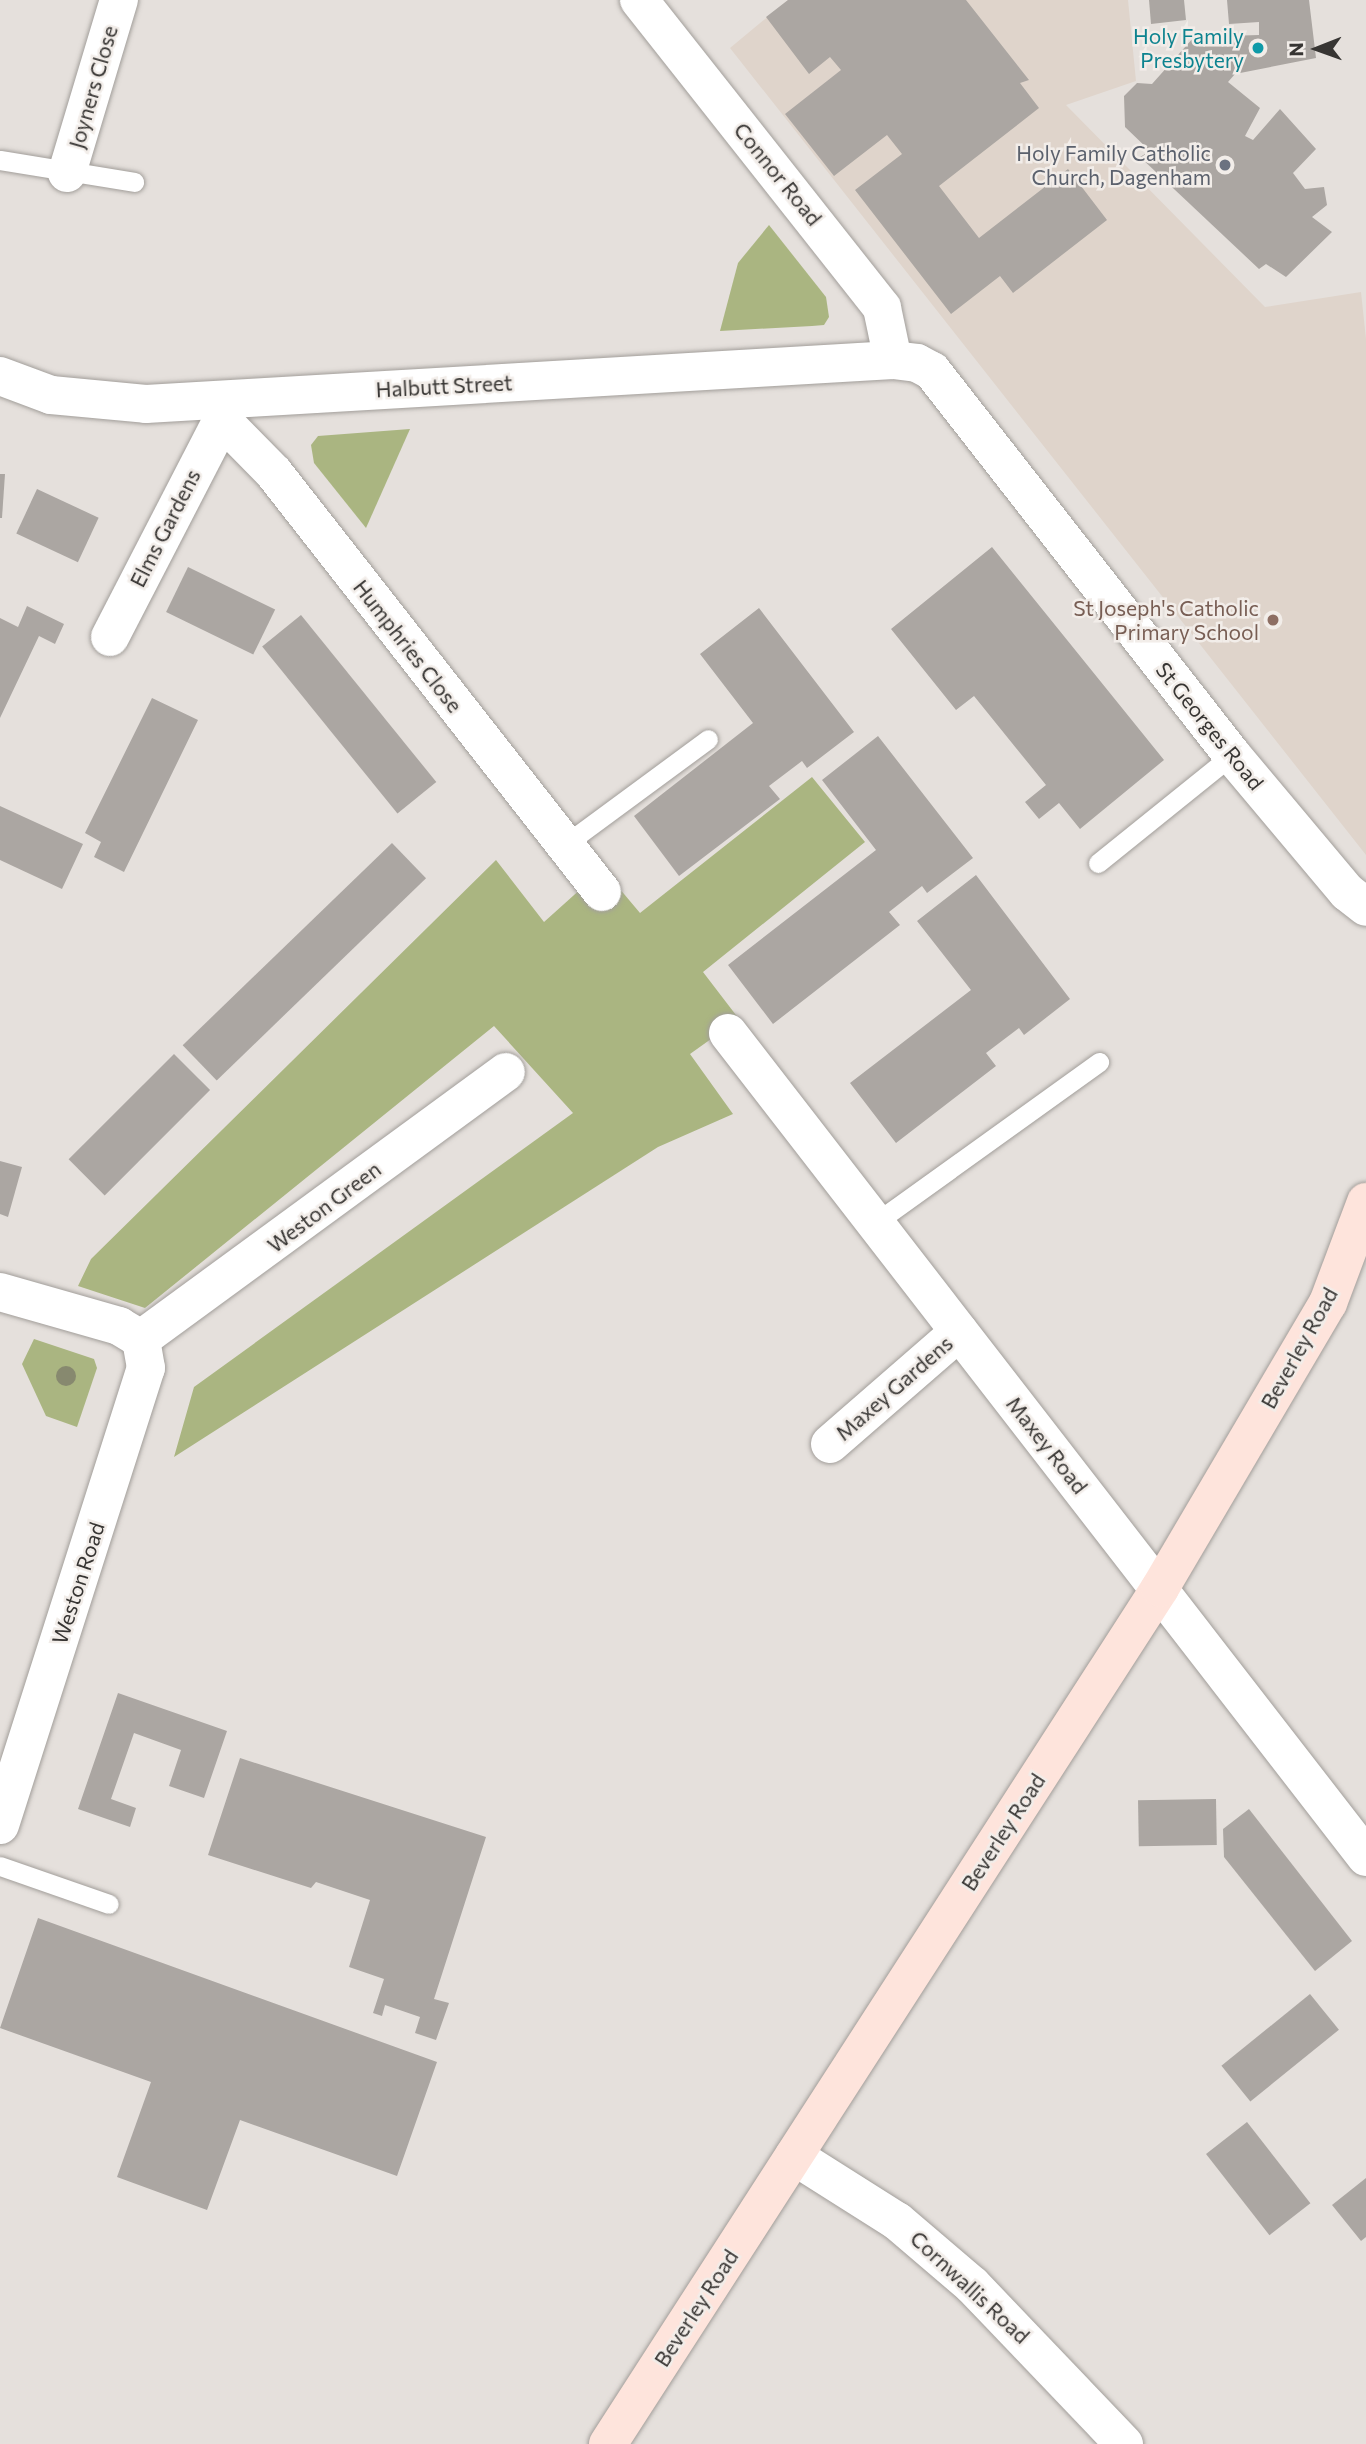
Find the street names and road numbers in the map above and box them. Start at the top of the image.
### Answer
street label: Joyners Close [63,23,123,151]
street label: Connor Road [729,117,827,231]
street label: Halbutt Street [375,370,513,402]
street label: Elms Gardens [125,465,205,591]
street label: Humphries Close [348,575,468,717]
street label: St Georges Road [1151,657,1269,795]
street label: Weston Green [262,1156,386,1258]
street label: Beverley Road [1255,1283,1343,1413]
street label: Maxey Gardens [830,1330,958,1446]
street label: Maxey Road [1001,1391,1093,1499]
street label: Weston Road [46,1519,110,1647]
street label: Beverley Road [956,1769,1050,1895]
street label: Cornwallis Road [905,2225,1035,2349]
street label: Beverley Road [649,2245,743,2371]

